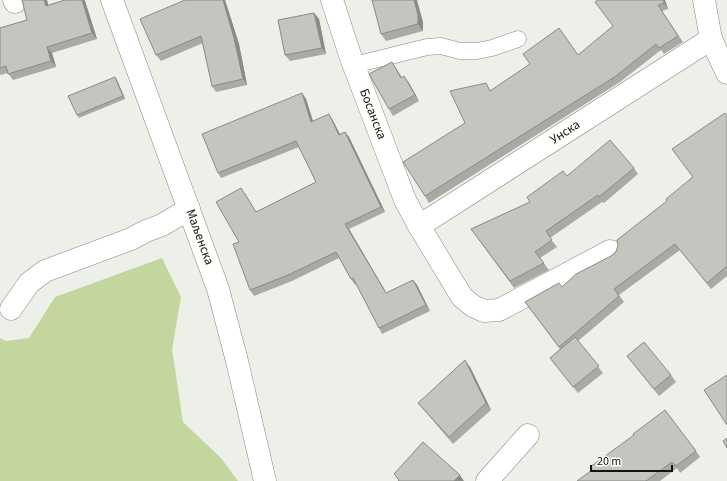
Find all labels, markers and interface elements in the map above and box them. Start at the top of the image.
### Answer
street label: Босанска [355,86,391,142]
street label: Унска [547,116,583,148]
street label: Маљенска [182,207,218,267]
scale bar [591,447,672,473]
text: 20 m [597,453,621,470]

